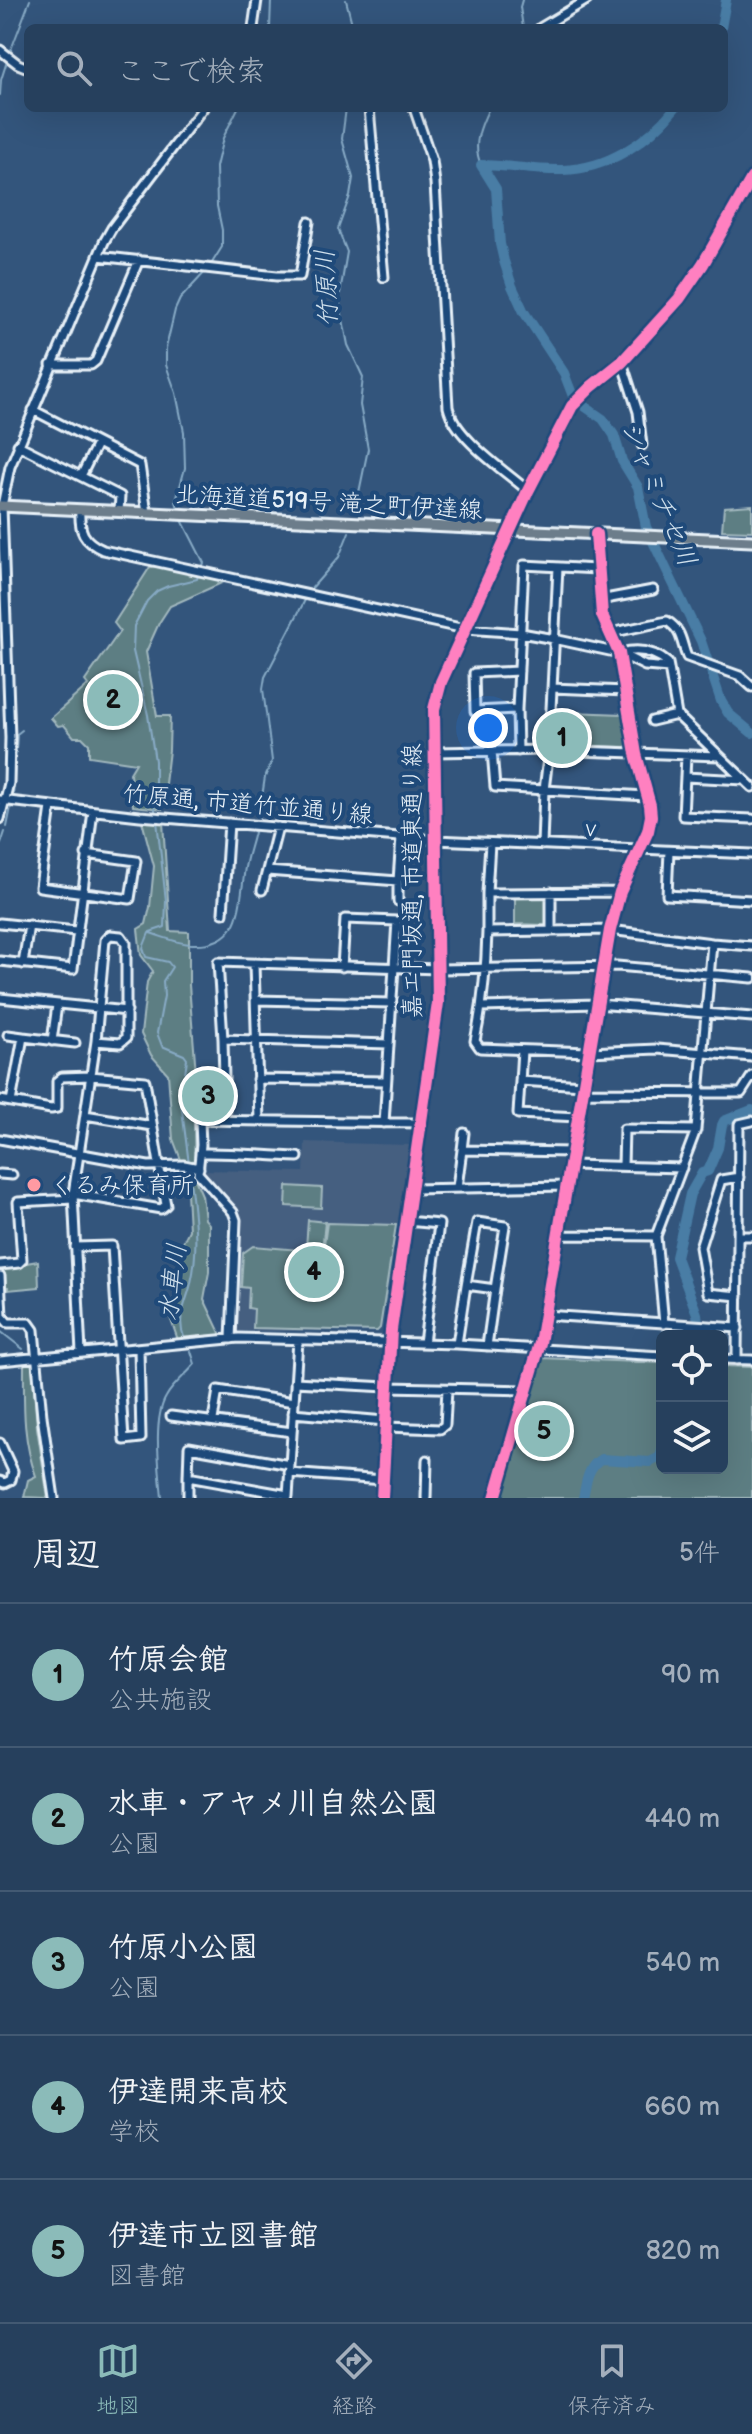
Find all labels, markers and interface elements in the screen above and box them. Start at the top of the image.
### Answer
search box [24,24,728,112]
icon: search [52,46,96,90]
text: ここで検索 [116,54,266,90]
water label: 竹原川 [310,248,345,328]
water label: シャミチセ川 [613,416,702,571]
street label: 北海道道519号 滝之町伊達線 [175,480,483,525]
pin: 2 [87,670,139,730]
your location [468,708,508,748]
pin: 1 [536,708,588,768]
street label: 嘉エ門坂通, 市道東通り線 [398,744,427,1018]
street label: 竹原通, 市道竹並通り線 [122,779,374,830]
street label: ｖ [578,813,604,844]
pin: 3 [182,1066,234,1126]
place label: くるみ保育所 [50,1171,194,1200]
marker: くるみ保育所 [25,1176,43,1194]
water label: 水車川 [153,1242,194,1323]
pin: 4 [288,1242,340,1302]
map controls [656,1330,728,1474]
button: locate [656,1330,728,1402]
pin: 5 [518,1401,570,1461]
button: layers [656,1402,728,1474]
text: 周辺 [32,1534,100,1575]
text: 5件 [679,1538,720,1569]
text: 竹原会館 [108,1642,228,1678]
text: 1 [53,1660,63,1691]
text: 90 m [661,1660,720,1691]
text: 公共施設 [108,1685,212,1716]
text: 水車・アヤメ川自然公園 [108,1786,438,1822]
text: 2 [50,1804,66,1835]
text: 440 m [644,1804,720,1835]
text: 公園 [108,1829,160,1860]
text: 竹原小公園 [108,1930,258,1966]
text: 3 [50,1948,66,1979]
text: 540 m [645,1948,720,1979]
text: 公園 [108,1973,160,2004]
text: 伊達開来高校 [108,2074,288,2110]
text: 4 [50,2092,66,2123]
text: 660 m [644,2092,720,2123]
text: 学校 [108,2117,160,2148]
text: 伊達市立図書館 [108,2218,318,2254]
text: 5 [50,2236,66,2267]
text: 820 m [646,2236,720,2267]
text: 図書館 [108,2261,186,2292]
tab: 地図 [96,2339,140,2420]
tab: 経路 [332,2339,376,2420]
tab: 保存済み [568,2339,656,2420]

